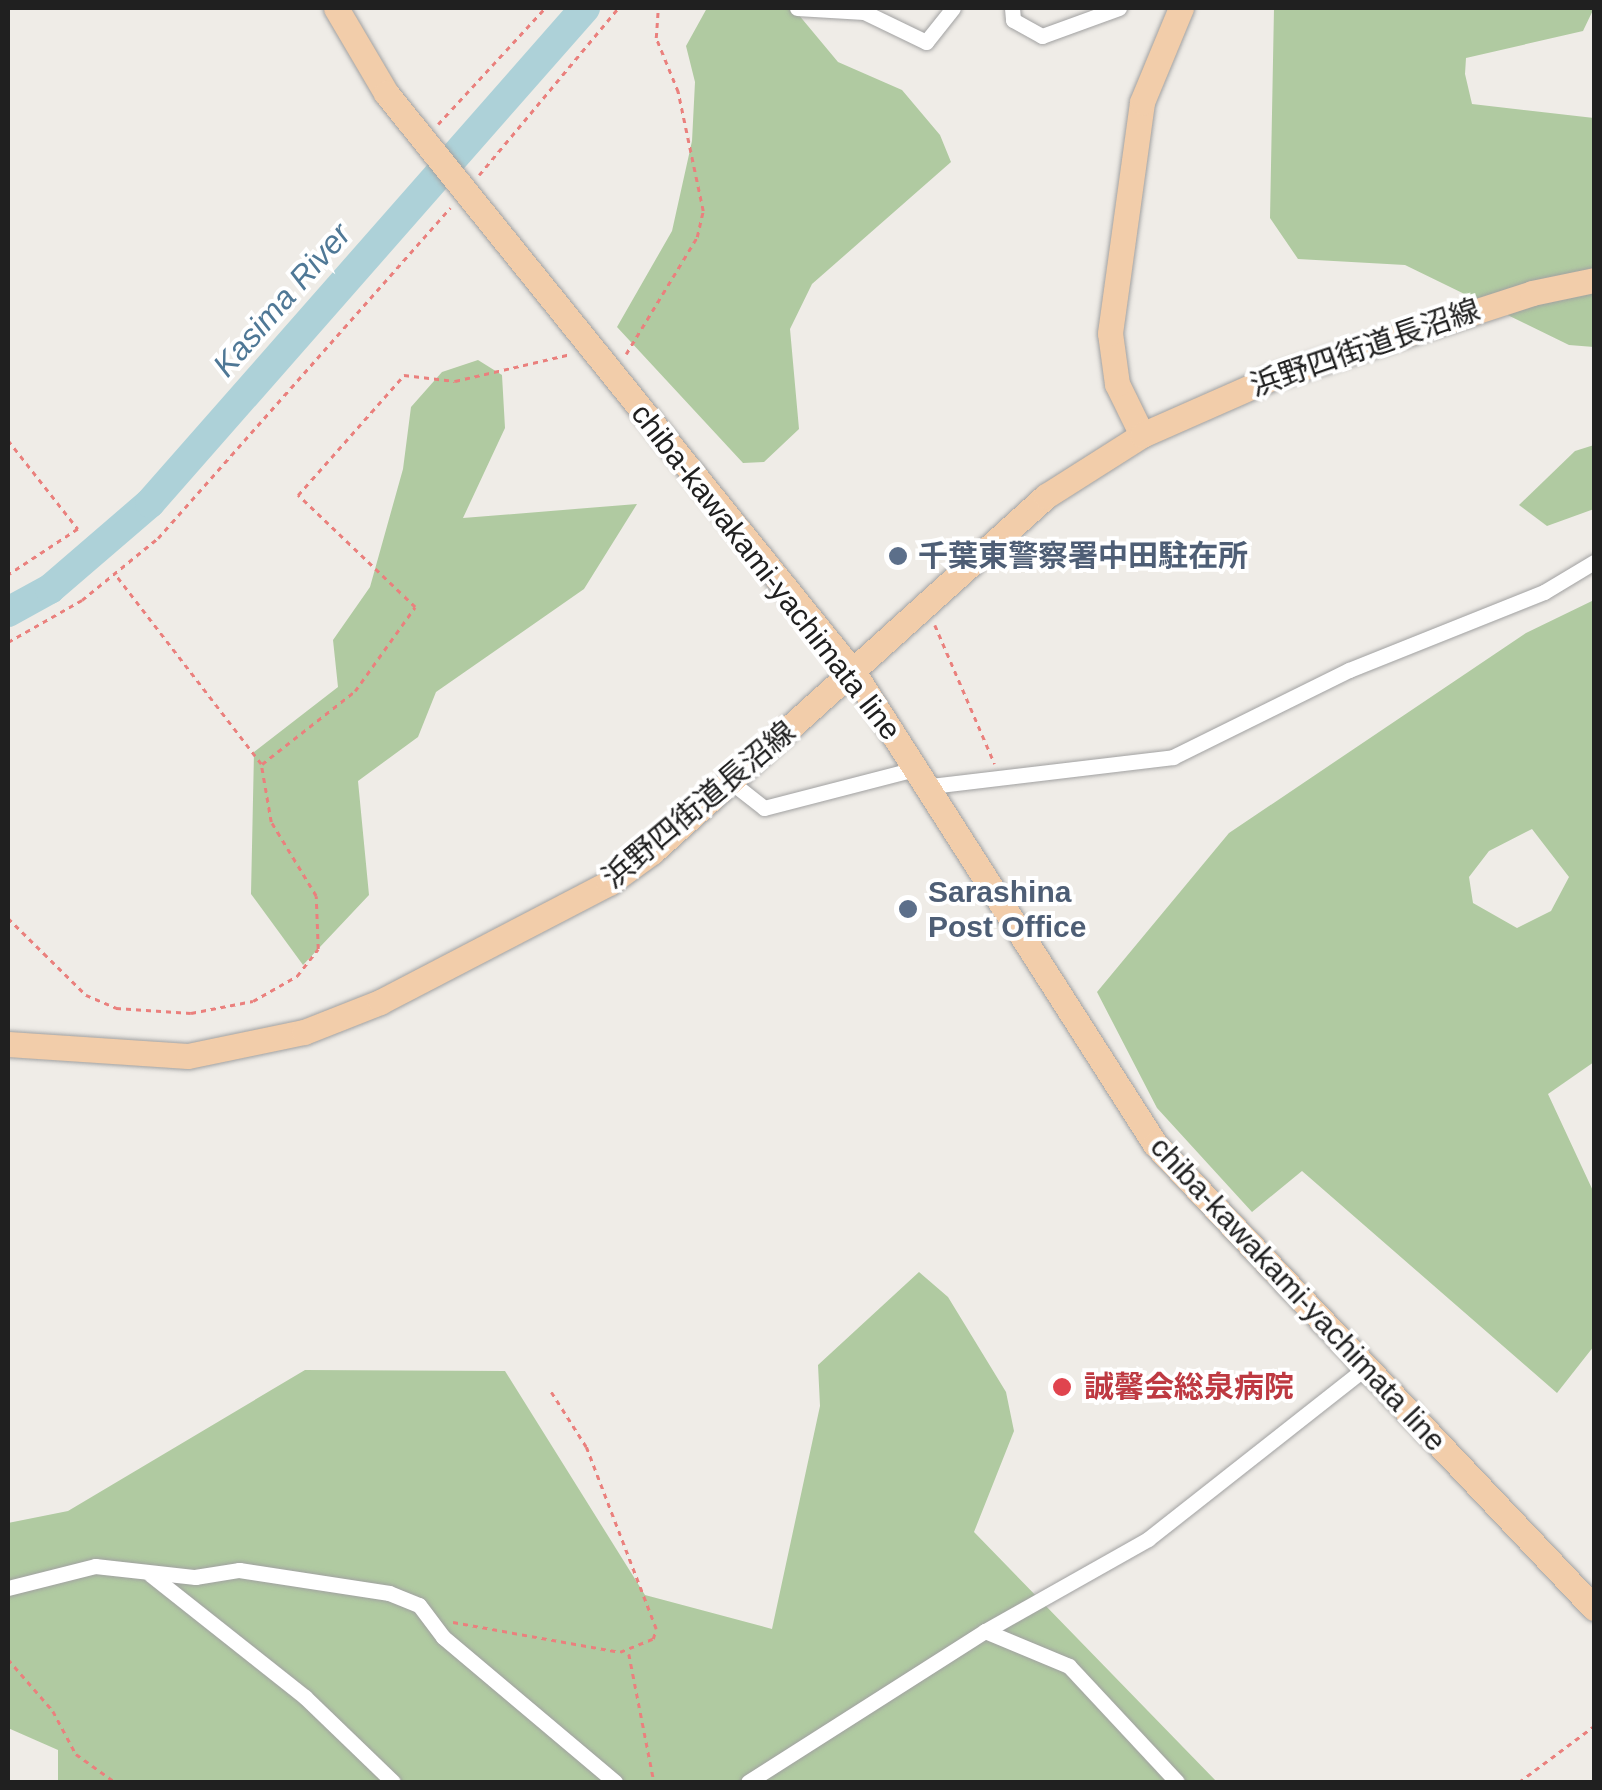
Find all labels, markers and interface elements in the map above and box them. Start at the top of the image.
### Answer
water label: Kasima River [205,216,359,384]
street label: 浜野四街道長沼線 [1246,292,1484,404]
street label: chiba-kawakami-yachimata line [624,397,908,747]
place label: 千葉東警察署中田駐在所 [918,538,1248,574]
marker: 千葉東警察署中田駐在所 [887,545,909,567]
street label: 浜野四街道長沼線 [596,714,802,896]
place label: Sarashina Post Office [928,874,1086,944]
marker: Sarashina Post Office [897,898,919,920]
street label: chiba-kawakami-yachimata line [1143,1129,1453,1459]
place label: 誠馨会総泉病院 [1084,1369,1294,1405]
marker: 誠馨会総泉病院 [1049,1374,1075,1400]

